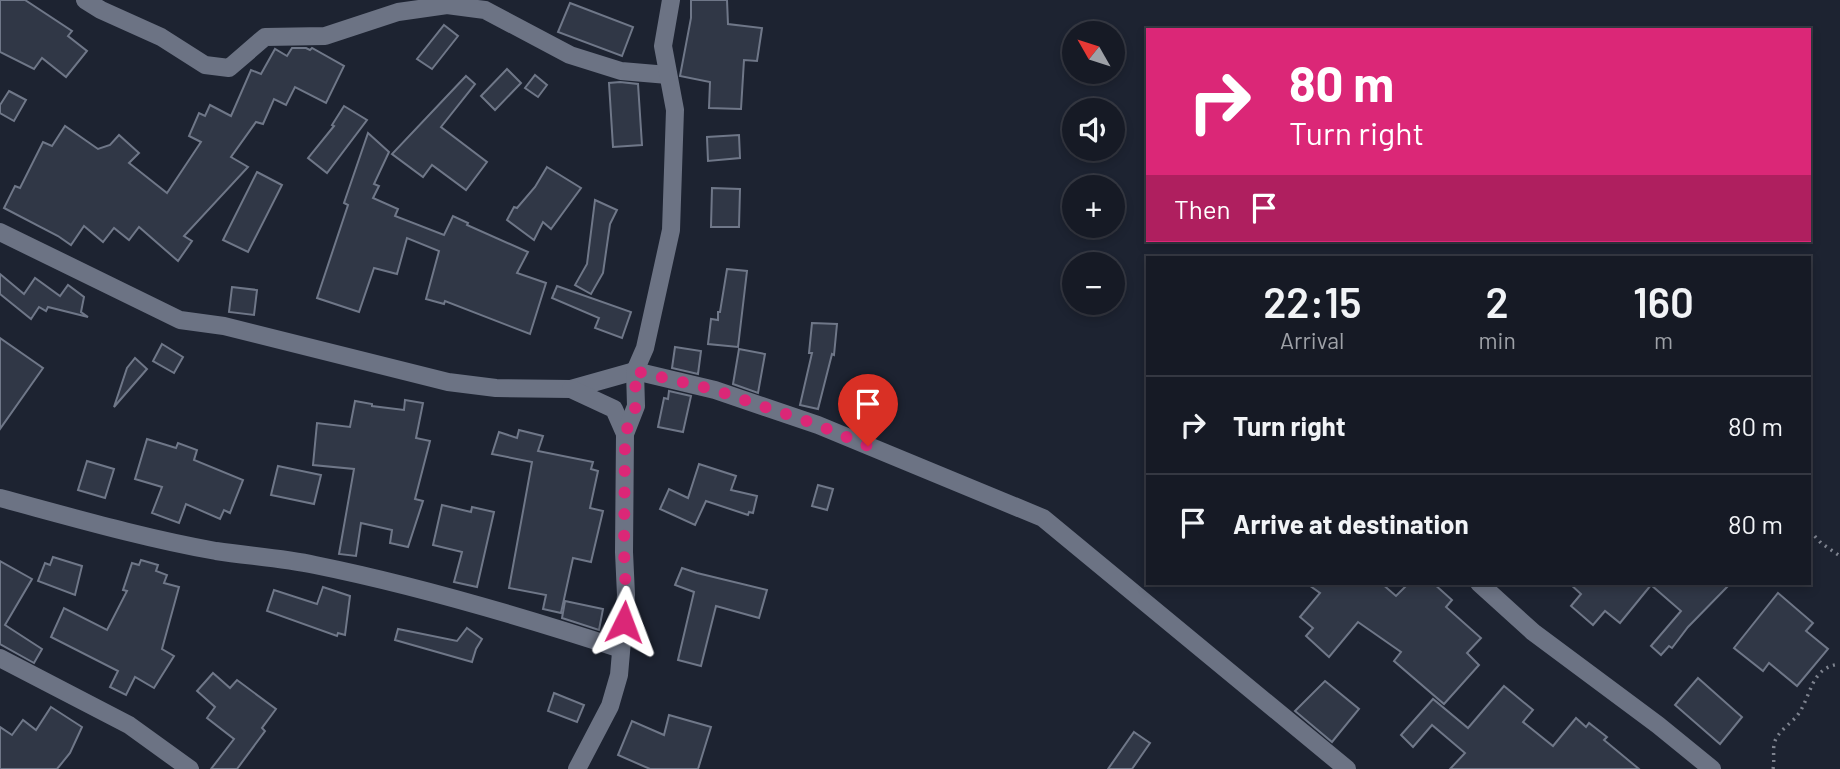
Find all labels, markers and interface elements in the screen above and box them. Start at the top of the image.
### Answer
north arrow [1062,21,1125,84]
map controls [1062,21,1125,315]
text: 80 m [1289,53,1394,112]
icon: right [1174,56,1265,147]
button: sound [1062,98,1125,161]
text: Turn right [1289,113,1424,151]
button: + [1062,175,1125,238]
icon: arrive [1245,189,1283,227]
text: Then [1174,193,1231,224]
button: − [1062,252,1125,315]
text: 22:15 [1263,276,1361,326]
text: 2 [1486,276,1509,326]
text: 160 [1633,276,1694,326]
text: Arrival [1280,326,1344,354]
text: min [1479,326,1516,354]
text: m [1654,326,1673,354]
pin [838,374,898,446]
icon: arrive [849,385,887,423]
icon: right [1174,406,1212,444]
text: Turn right [1233,410,1346,441]
text: 80 m [1728,410,1783,441]
icon: arrive [1174,504,1212,542]
text: Arrive at destination [1233,508,1469,539]
text: 80 m [1728,508,1783,539]
position arrow [587,585,661,659]

